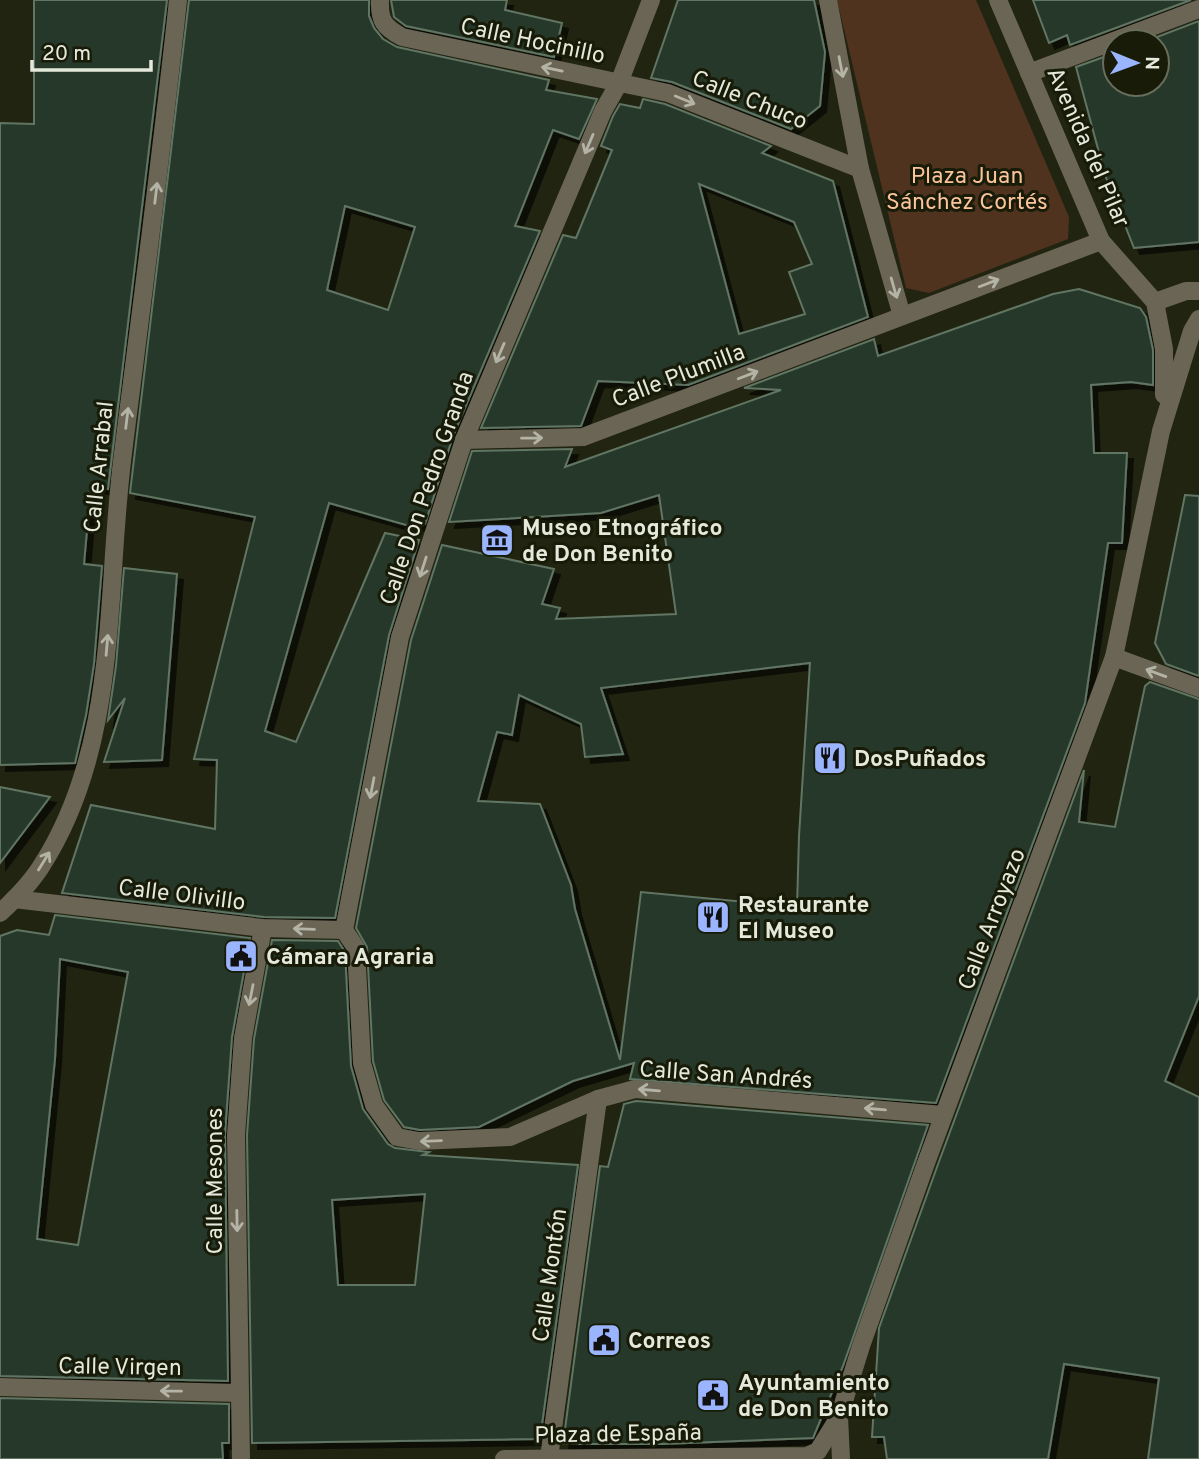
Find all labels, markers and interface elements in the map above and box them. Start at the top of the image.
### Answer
street label: Calle Hocinillo [457,13,607,72]
scale bar [32,28,150,72]
north arrow [1101,28,1171,98]
text: 20 m [42,41,91,68]
one-way arrow [834,55,848,78]
text: N [1139,56,1163,70]
one-way arrow [541,61,564,75]
street label: Avenida del Pilar [1038,63,1135,233]
street label: Calle Chuco [687,65,811,138]
one-way arrow [674,94,695,107]
one-way arrow [582,132,595,154]
park label: Plaza Juan Sánchez Cortés [886,163,1048,218]
one-way arrow [150,182,163,205]
one-way arrow [978,276,1000,288]
one-way arrow [889,277,902,299]
street label: Calle Plumilla [608,339,749,416]
one-way arrow [493,342,506,364]
one-way arrow [737,367,759,380]
street label: Calle Don Pedro Granda [375,368,482,609]
street label: Calle Arrabal [79,400,122,535]
one-way arrow [121,408,134,430]
one-way arrow [521,432,544,445]
place label: Museo Etnográfico de Don Benito [522,515,722,570]
museum icon: Museo Etnográfico de Don Benito [478,521,516,559]
one-way arrow [416,556,429,578]
one-way arrow [101,634,114,657]
one-way arrow [1146,665,1168,678]
restaurant icon: DosPuñados [811,739,849,777]
place label: DosPuñados [854,746,986,775]
one-way arrow [364,776,378,799]
street label: Calle Arroyazo [953,845,1034,995]
one-way arrow [37,852,51,872]
street label: Calle Olivillo [116,874,247,919]
place label: Restaurante El Museo [738,892,869,947]
restaurant icon: Restaurante El Museo [694,898,732,936]
one-way arrow [293,922,316,935]
public building icon: Cámara Agraria [222,937,260,975]
place label: Cámara Agraria [266,944,434,973]
one-way arrow [243,983,257,1006]
street label: Calle San Andrés [638,1056,814,1097]
one-way arrow [638,1083,661,1096]
one-way arrow [865,1102,887,1115]
street label: Calle Mesones [202,1108,231,1255]
one-way arrow [419,1134,442,1147]
street label: Calle Montón [528,1207,575,1344]
one-way arrow [230,1209,244,1232]
public building icon: Correos [585,1321,623,1359]
place label: Correos [628,1328,711,1357]
street label: Calle Virgen [58,1353,182,1384]
place label: Ayuntamiento de Don Benito [738,1370,890,1425]
public building icon: Ayuntamiento de Don Benito [694,1376,732,1414]
one-way arrow [160,1384,183,1398]
street label: Plaza de España [534,1420,702,1451]

